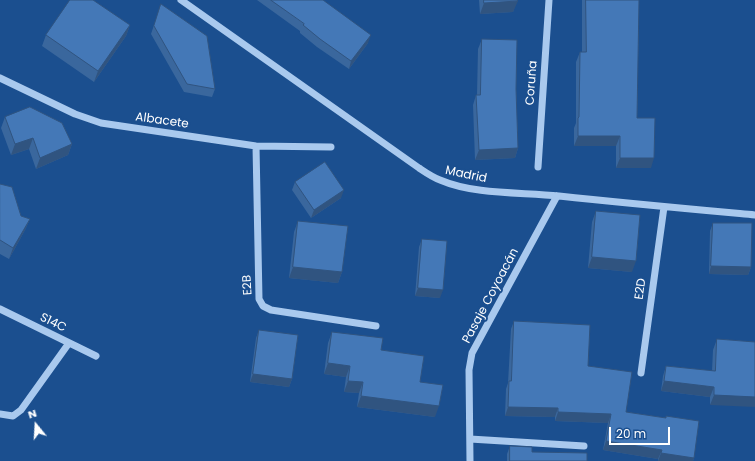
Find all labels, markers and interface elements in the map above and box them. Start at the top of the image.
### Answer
street label: Coruña [523,60,541,106]
street label: Albacete [134,110,190,132]
street label: Madrid [444,164,488,186]
street label: Pasaje Coyoacán [460,246,522,346]
street label: E2B [240,274,256,296]
street label: E2D [632,277,650,301]
street label: S14C [37,310,69,336]
north arrow [16,405,56,445]
text: N [26,405,39,422]
scale bar [611,419,672,445]
text: 20 m [616,425,646,442]

